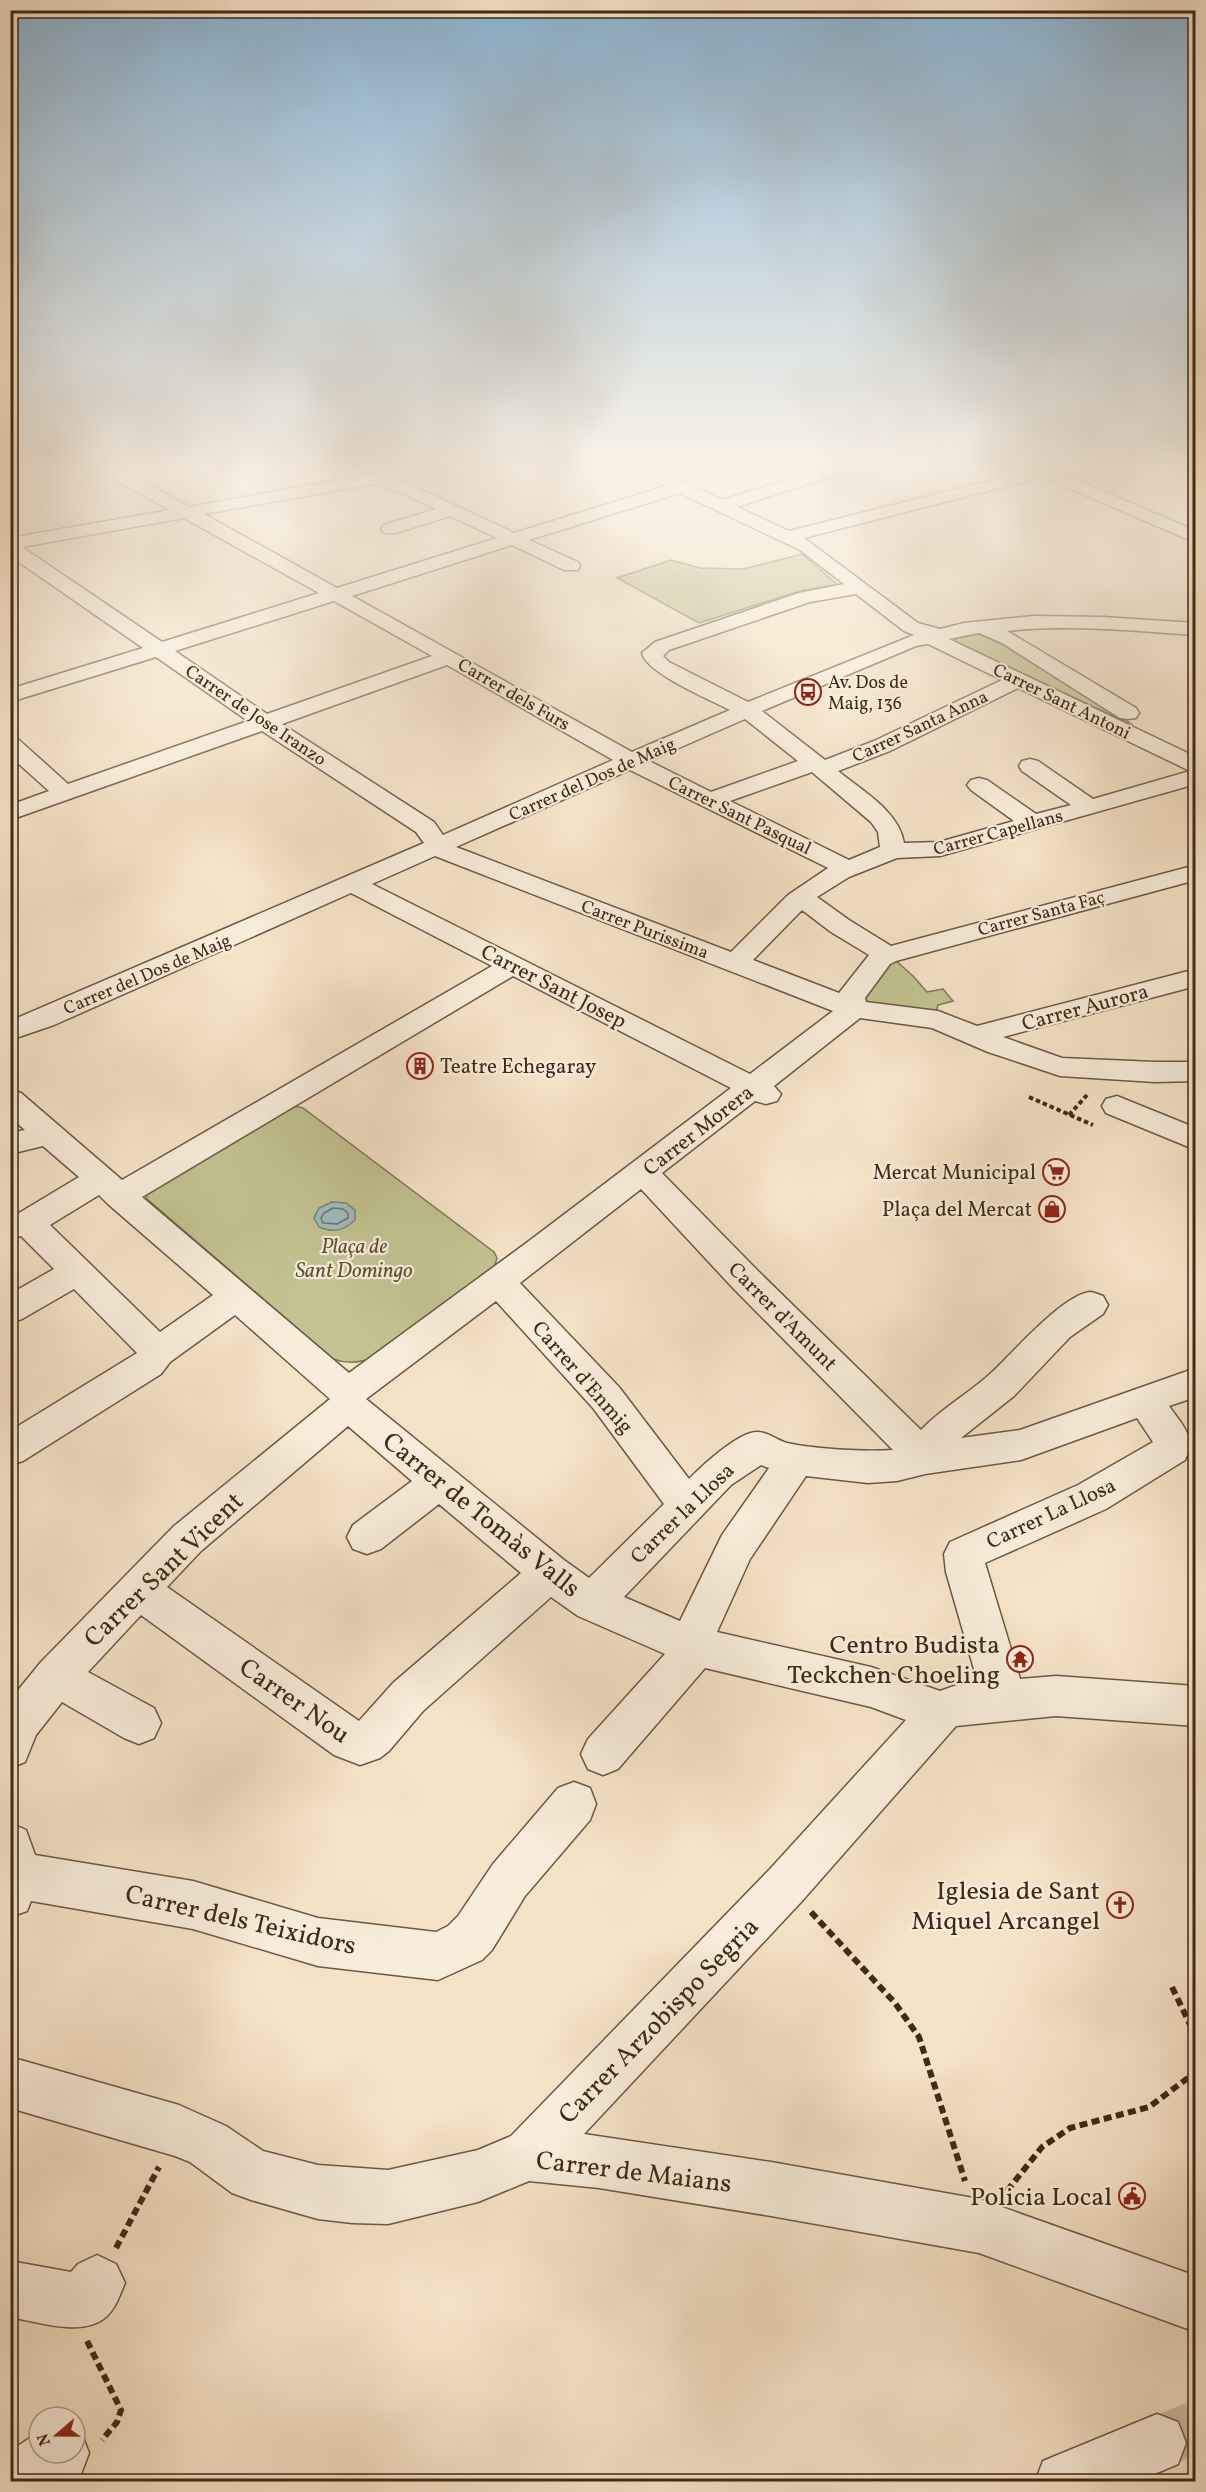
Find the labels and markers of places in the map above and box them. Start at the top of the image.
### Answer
place label: Av. Dos de Maig, 136 [828,671,908,717]
bus stop icon: Av. Dos de Maig, 136 [793,677,823,707]
building icon: Teatre Echegaray [405,1051,435,1081]
place label: Teatre Echegaray [440,1053,597,1082]
supermarket icon: Mercat Municipal [1041,1157,1071,1187]
place label: Mercat Municipal [873,1159,1036,1188]
shop icon: Plaça del Mercat [1037,1194,1067,1224]
place label: Plaça del Mercat [882,1196,1032,1225]
place label: Centro Budista Teckchen Choeling [787,1628,1000,1694]
temple icon: Centro Budista Teckchen Choeling [1005,1644,1035,1674]
place label: Iglesia de Sant Miquel Arcangel [911,1874,1100,1940]
church icon: Iglesia de Sant Miquel Arcangel [1105,1890,1135,1920]
place label: Policia Local [970,2180,1112,2216]
public building icon: Policia Local [1117,2181,1147,2211]

